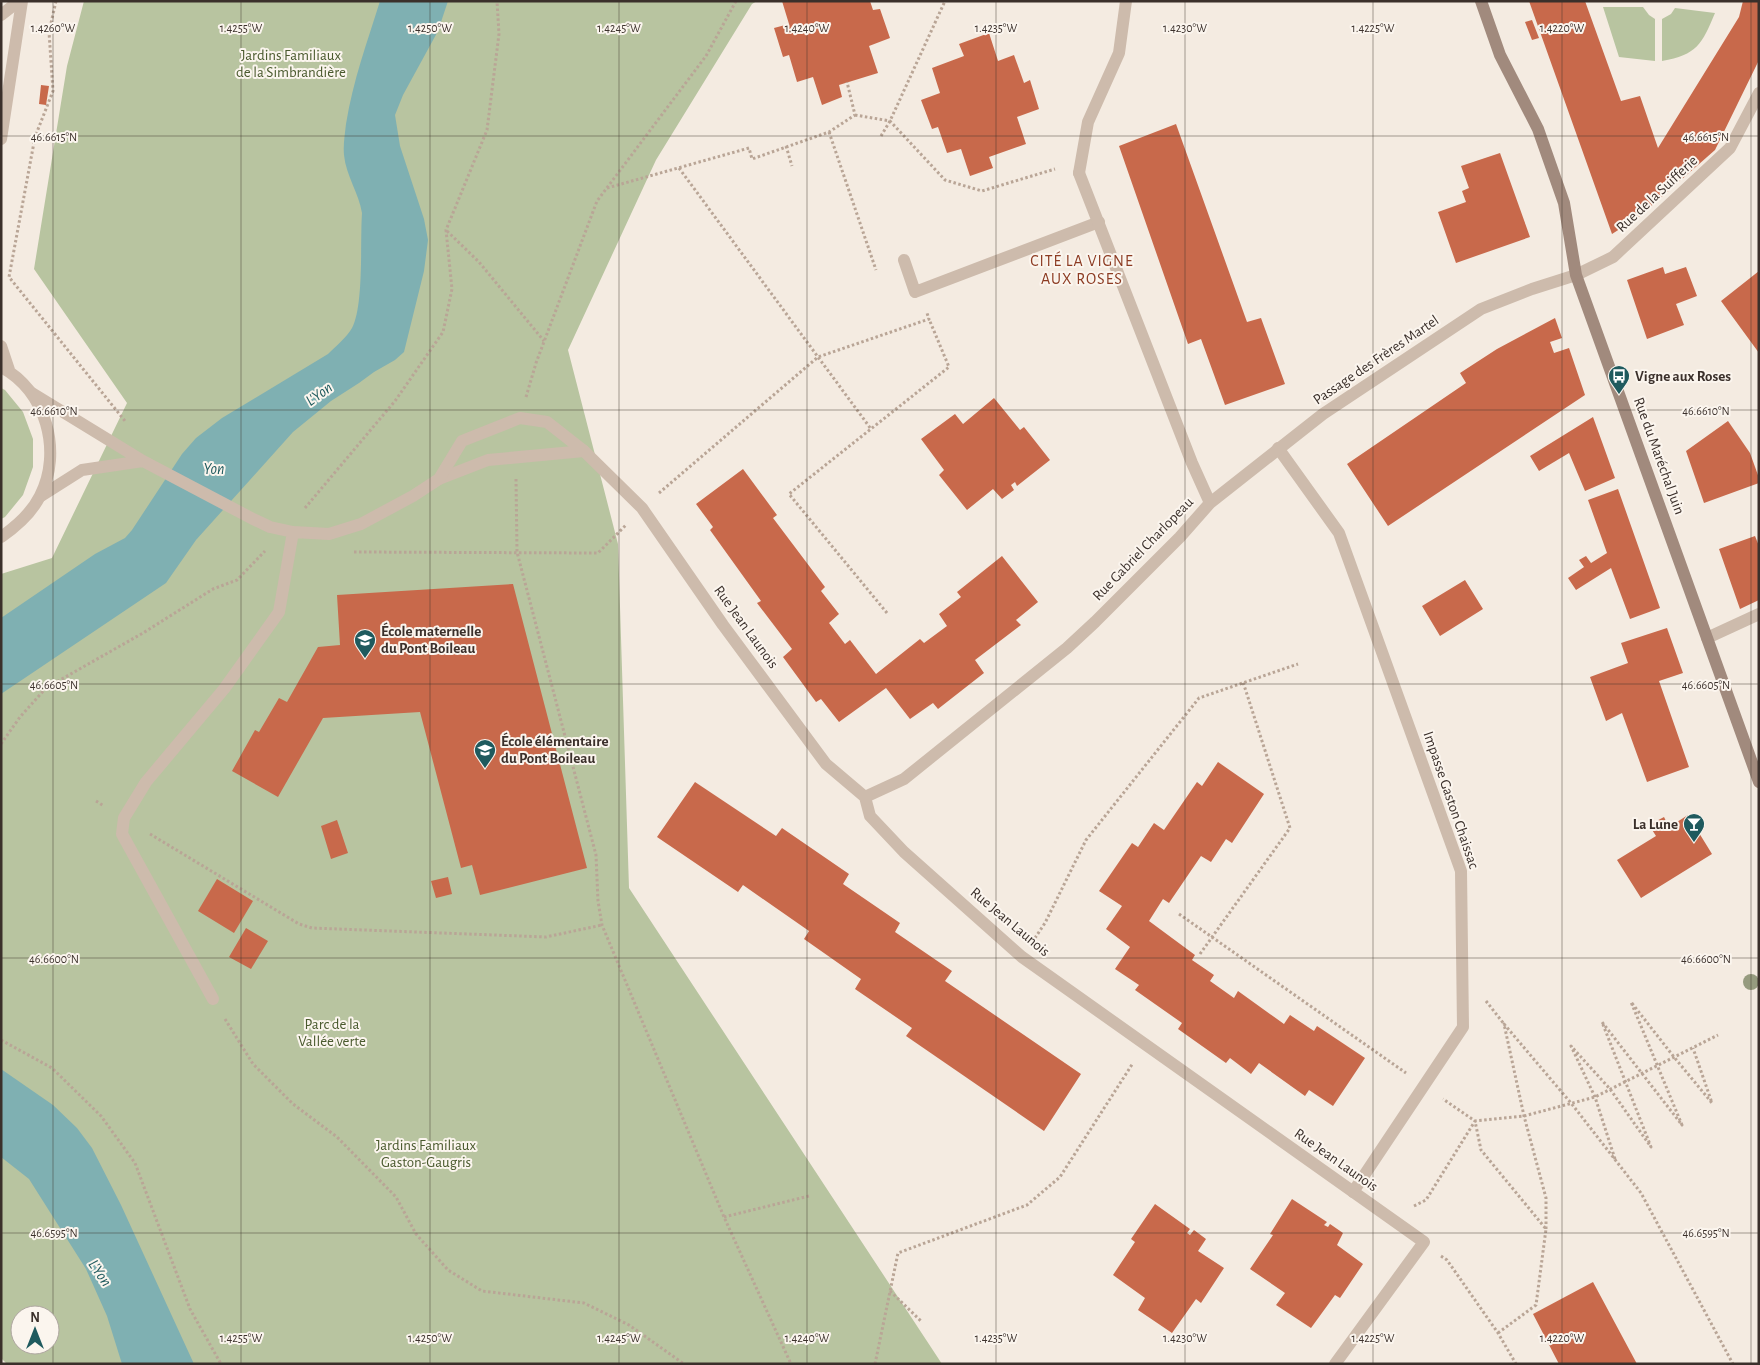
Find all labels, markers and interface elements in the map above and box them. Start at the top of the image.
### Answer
text: 1.4260°W [31,22,76,34]
text: 1.4255°W [220,22,263,34]
text: 1.4250°W [408,22,452,34]
text: 1.4245°W [597,22,641,34]
text: 1.4240°W [785,22,830,34]
text: 1.4235°W [975,22,1018,34]
text: 1.4230°W [1163,22,1207,34]
text: 1.4225°W [1352,22,1395,34]
text: 1.4220°W [1540,22,1584,34]
park label: Jardins Familiaux de la Simbrandière [236,48,346,80]
text: 46.6615°N [31,131,77,143]
text: 46.6615°N [1683,131,1729,143]
street label: Rue de la Suifferie [1614,153,1700,235]
district label: CITÉ LA VIGNE AUX ROSES [1030,251,1134,287]
street label: Passage des Frères Martel [1311,312,1441,408]
bus stop icon: Vigne aux Roses [1607,364,1631,395]
place label: Vigne aux Roses [1635,369,1731,384]
water label: L'Yon [303,379,335,409]
street label: Rue du Maréchal Juin [1631,395,1687,517]
text: 46.6610°N [30,405,78,417]
text: 46.6610°N [1682,405,1730,417]
water label: Yon [203,461,225,477]
street label: Rue Gabriel Charlopeau [1090,494,1196,604]
street label: Rue Jean Launois [711,583,781,671]
place label: École maternelle du Pont Boileau [381,622,481,656]
school or university icon: École maternelle du Pont Boileau [353,628,377,659]
text: 46.6605°N [30,679,78,691]
text: 46.6605°N [1682,679,1730,691]
street label: Impasse Gaston Chaissac [1420,729,1482,871]
place label: École élémentaire du Pont Boileau [501,732,609,766]
school or university icon: École élémentaire du Pont Boileau [473,738,497,769]
bar icon: La Lune [1682,812,1706,843]
place label: La Lune [1633,817,1678,832]
street label: Rue Jean Launois [968,885,1052,959]
text: 46.6600°N [29,953,79,965]
text: 46.6600°N [1681,953,1731,965]
park label: Parc de la Vallée verte [298,1017,366,1049]
street label: Rue Jean Launois [1291,1126,1381,1194]
park label: Jardins Familiaux Gaston-Gaugris [376,1138,476,1170]
text: 46.6595°N [30,1227,78,1239]
text: 46.6595°N [1682,1227,1730,1239]
water label: L'Yon [85,1257,115,1289]
north arrow [10,1305,60,1355]
text: N [30,1311,40,1325]
text: 1.4255°W [220,1332,263,1344]
text: 1.4250°W [408,1332,452,1344]
text: 1.4245°W [597,1332,641,1344]
text: 1.4240°W [785,1332,830,1344]
text: 1.4235°W [975,1332,1018,1344]
text: 1.4230°W [1163,1332,1207,1344]
text: 1.4225°W [1352,1332,1395,1344]
text: 1.4220°W [1540,1332,1584,1344]

